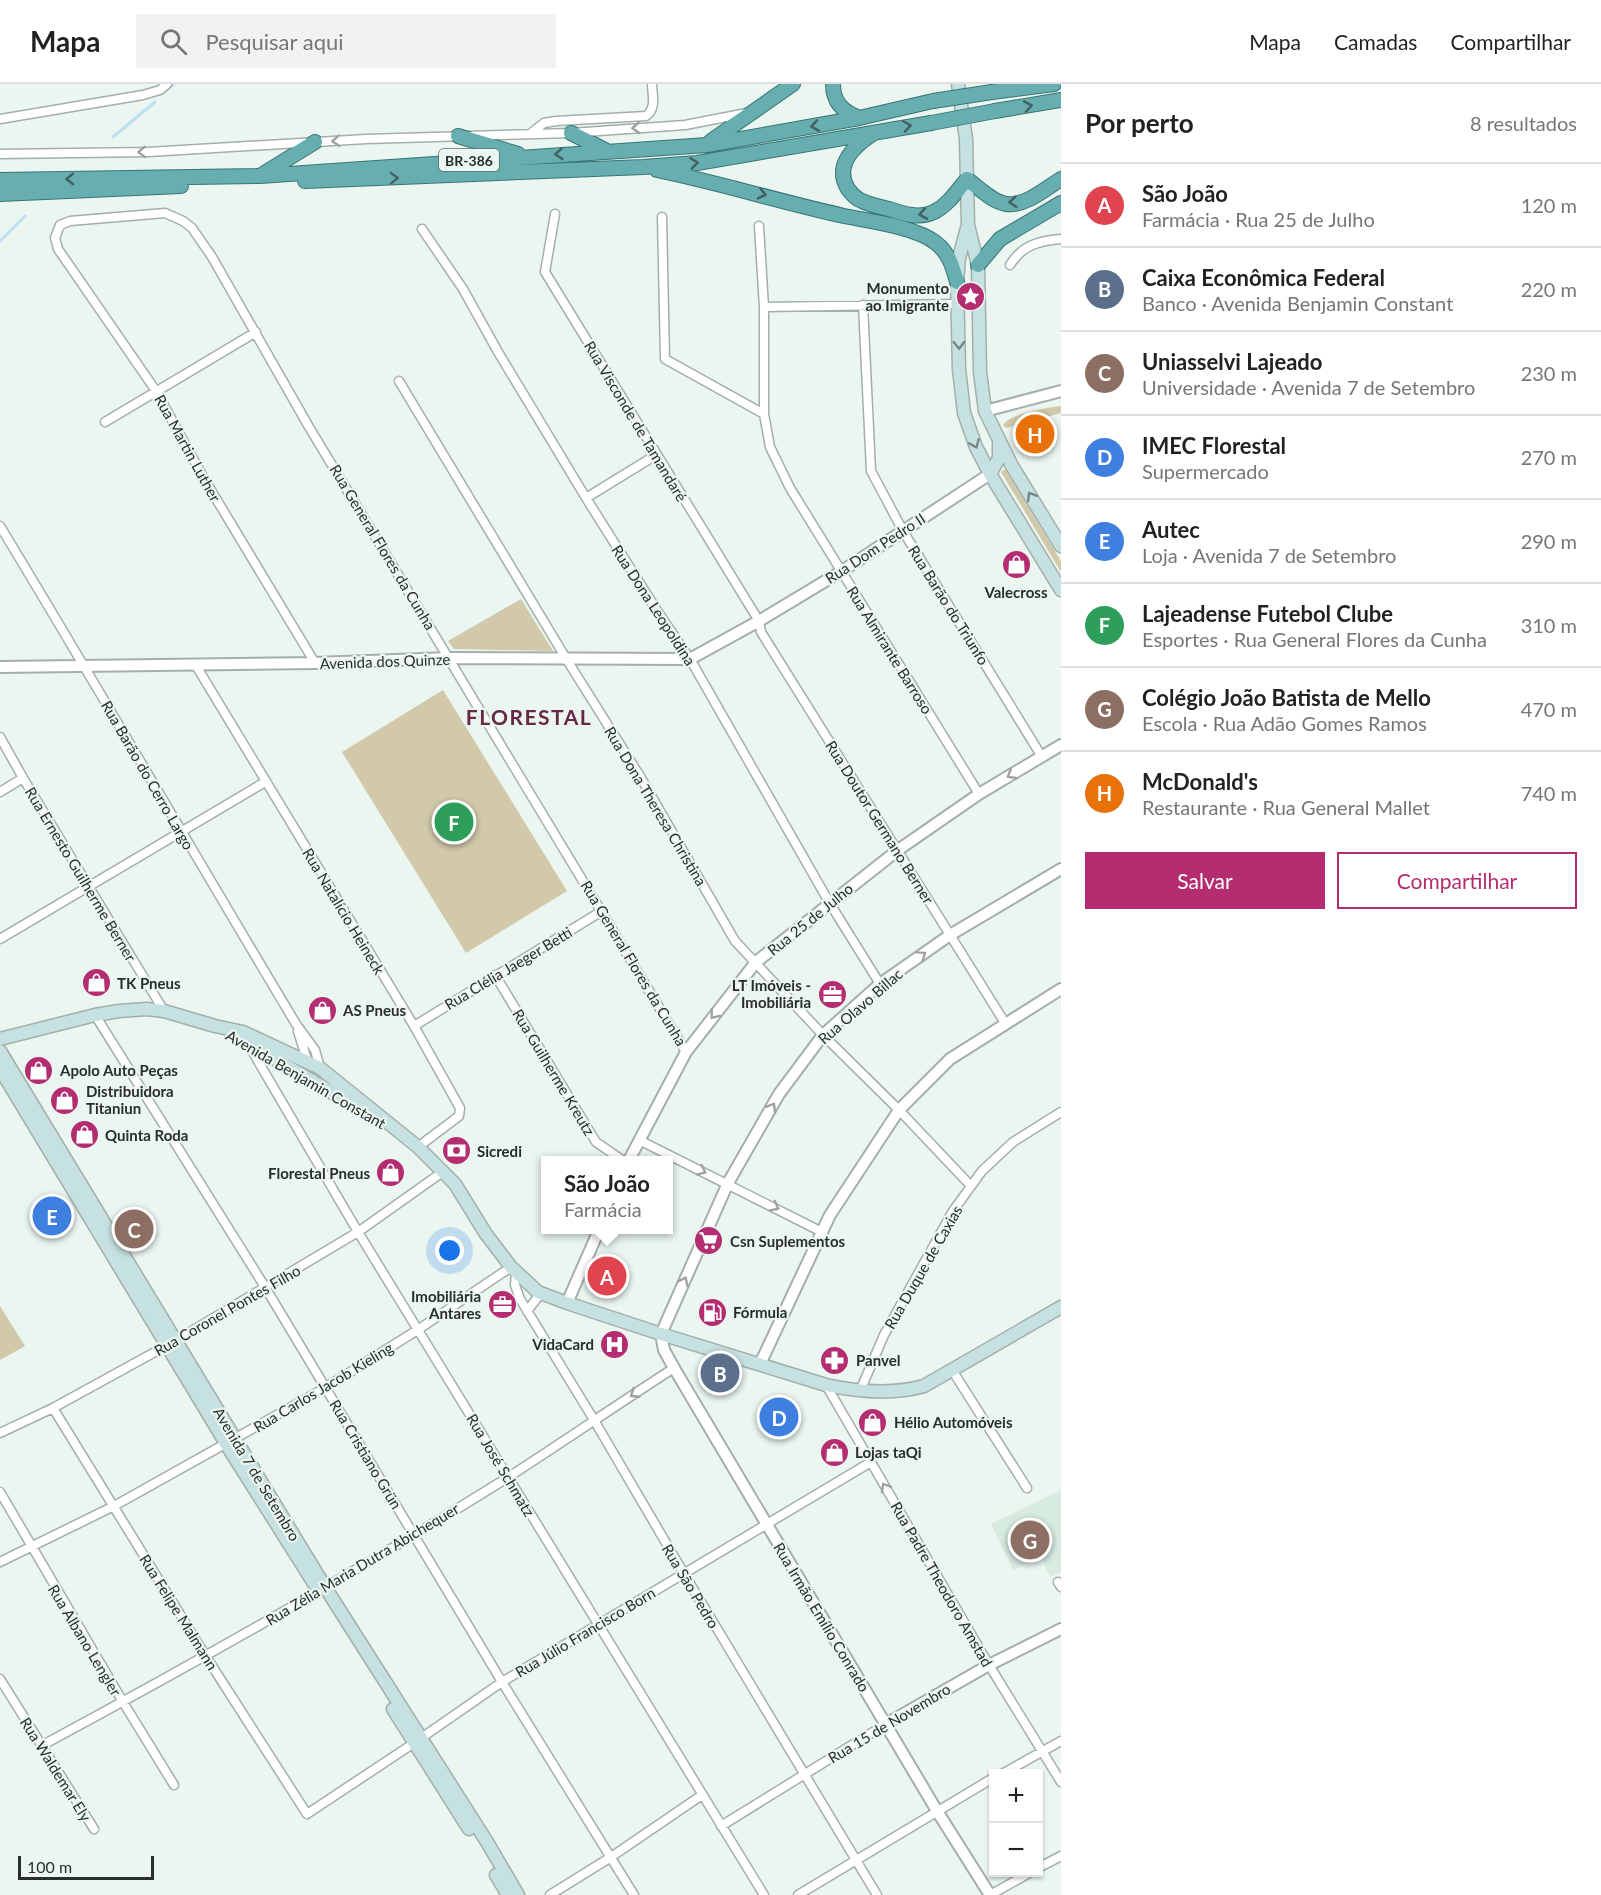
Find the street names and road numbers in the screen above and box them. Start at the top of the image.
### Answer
road number: BR-386 [439,149,499,171]
street label: Rua Visconde de Tamandaré [581,338,691,505]
street label: Rua Martin Luther [151,391,225,505]
street label: Rua General Flores da Cunha [326,461,440,633]
street label: Rua Dom Pedro II [822,509,928,587]
street label: Rua Dona Leopoldina [608,541,700,669]
street label: Rua Barão do Triunfo [905,542,993,668]
street label: Rua Almirante Barroso [843,583,937,717]
street label: Avenida dos Quinze [319,650,451,672]
street label: Rua Barão do Cerro Largo [98,697,198,853]
street label: Rua Dona Theresa Christina [601,723,711,889]
street label: Rua Doutor Germano Berner [822,737,938,907]
street label: Rua Ernesto Guilherme Berner [22,784,141,965]
street label: Rua Natalício Heineck [299,845,389,978]
street label: Rua General Flores da Cunha [577,877,691,1049]
street label: Rua 25 de Julho [764,879,856,959]
street label: Rua Clélia Jaeger Betti [441,923,575,1013]
street label: Rua Olavo Billac [814,964,906,1048]
street label: Rua Guilherme Kreutz [509,1005,599,1139]
street label: Avenida Benjamin Constant [223,1026,390,1132]
street label: Rua Duque de Caxias [880,1202,966,1332]
street label: Rua Coronel Pontes Filho [151,1261,303,1359]
street label: Rua Carlos Jacob Kieling [250,1338,396,1436]
street label: Rua Cristiano Grün [326,1396,406,1512]
street label: Avenida 7 de Setembro [210,1404,304,1544]
street label: Rua José Schmatz [463,1410,539,1520]
street label: Rua Padre Theodoro Amstad [887,1498,997,1670]
street label: Rua Zélia Maria Dutra Abichequer [262,1499,462,1629]
street label: Rua Irmão Emílio Conrado [770,1539,874,1695]
street label: Rua São Pedro [659,1541,723,1631]
street label: Rua Felipe Malmann [136,1551,222,1673]
street label: Rua Albano Lengler [45,1581,126,1699]
street label: Rua Júlio Francisco Born [512,1583,658,1681]
street label: Rua 15 de Novembro [825,1679,953,1767]
street label: Rua Waldemar Ely [17,1714,95,1825]

